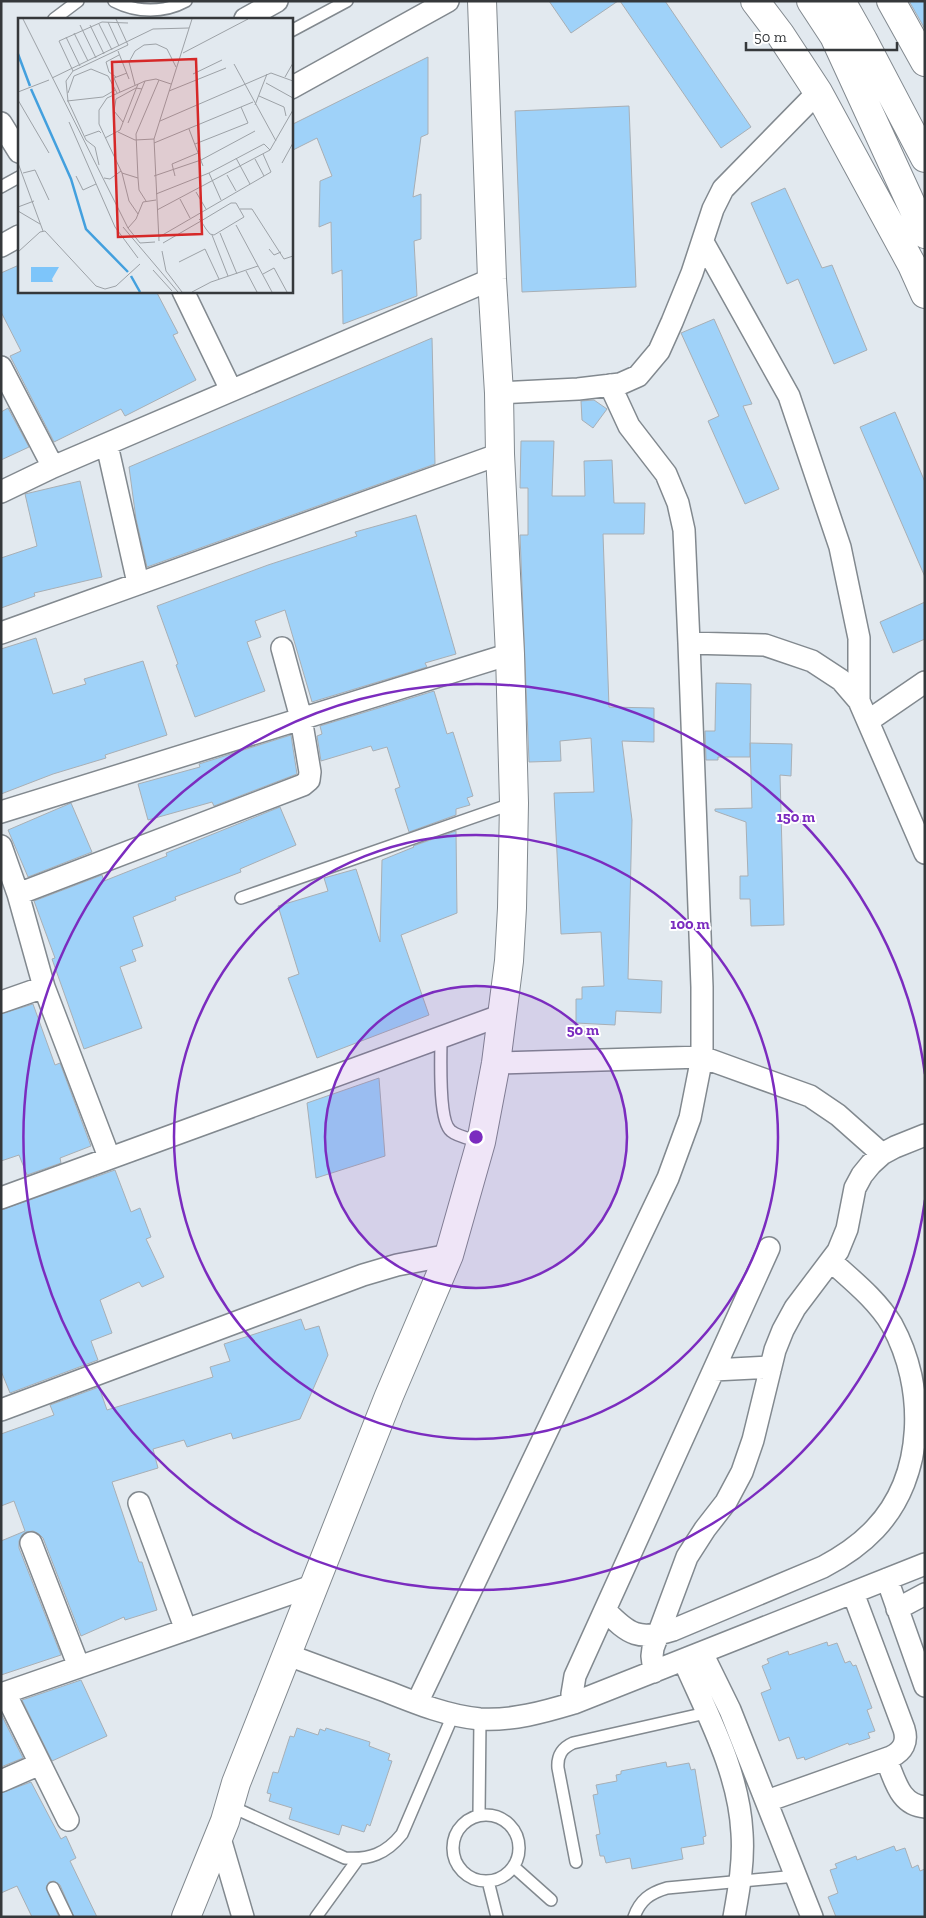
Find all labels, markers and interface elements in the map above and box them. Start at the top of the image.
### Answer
inset map [18,18,292,292]
scale bar [746,20,897,52]
text: 50 m [754,28,787,46]
text: 150 m [777,808,815,826]
text: 100 m [670,915,710,933]
text: 50 m [567,1021,599,1039]
centre of rings [467,1128,485,1146]

